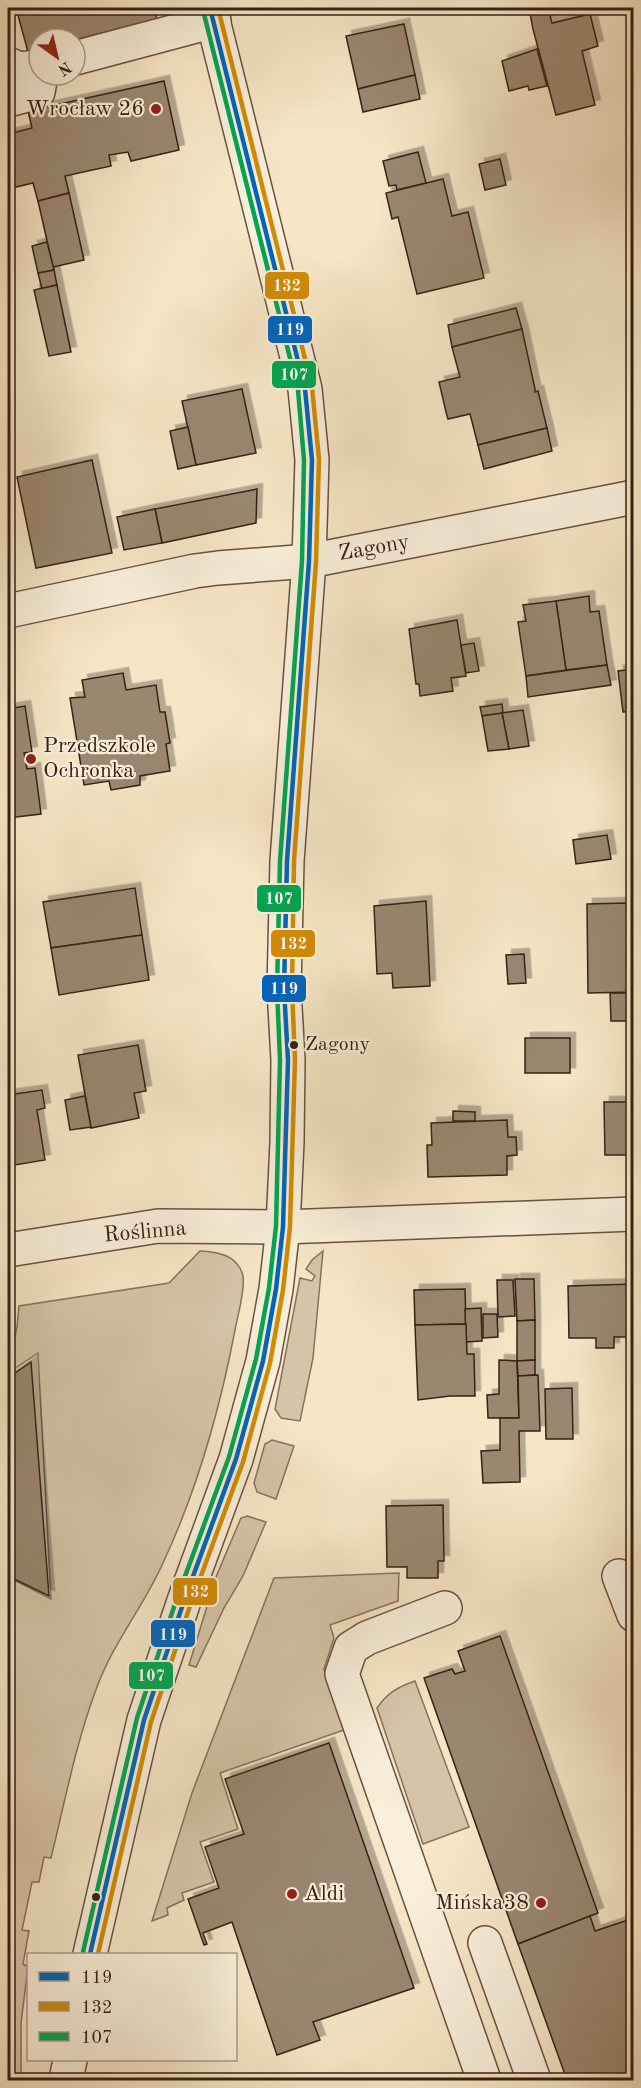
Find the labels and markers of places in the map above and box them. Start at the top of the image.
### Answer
place label: Wrocław 26 [26,98,144,120]
marker: Wrocław 26 [149,102,163,116]
place label: Przedszkole Ochronka [43,735,156,782]
marker: Przedszkole Ochronka [24,752,38,766]
place label: Zagony [305,1035,370,1055]
marker: Zagony [288,1039,300,1051]
place label: Aldi [304,1883,344,1905]
marker: Aldi [285,1887,299,1901]
unlabelled marker [90,1891,102,1903]
place label: Mińska38 [435,1892,529,1914]
marker: Mińska38 [534,1896,548,1910]

